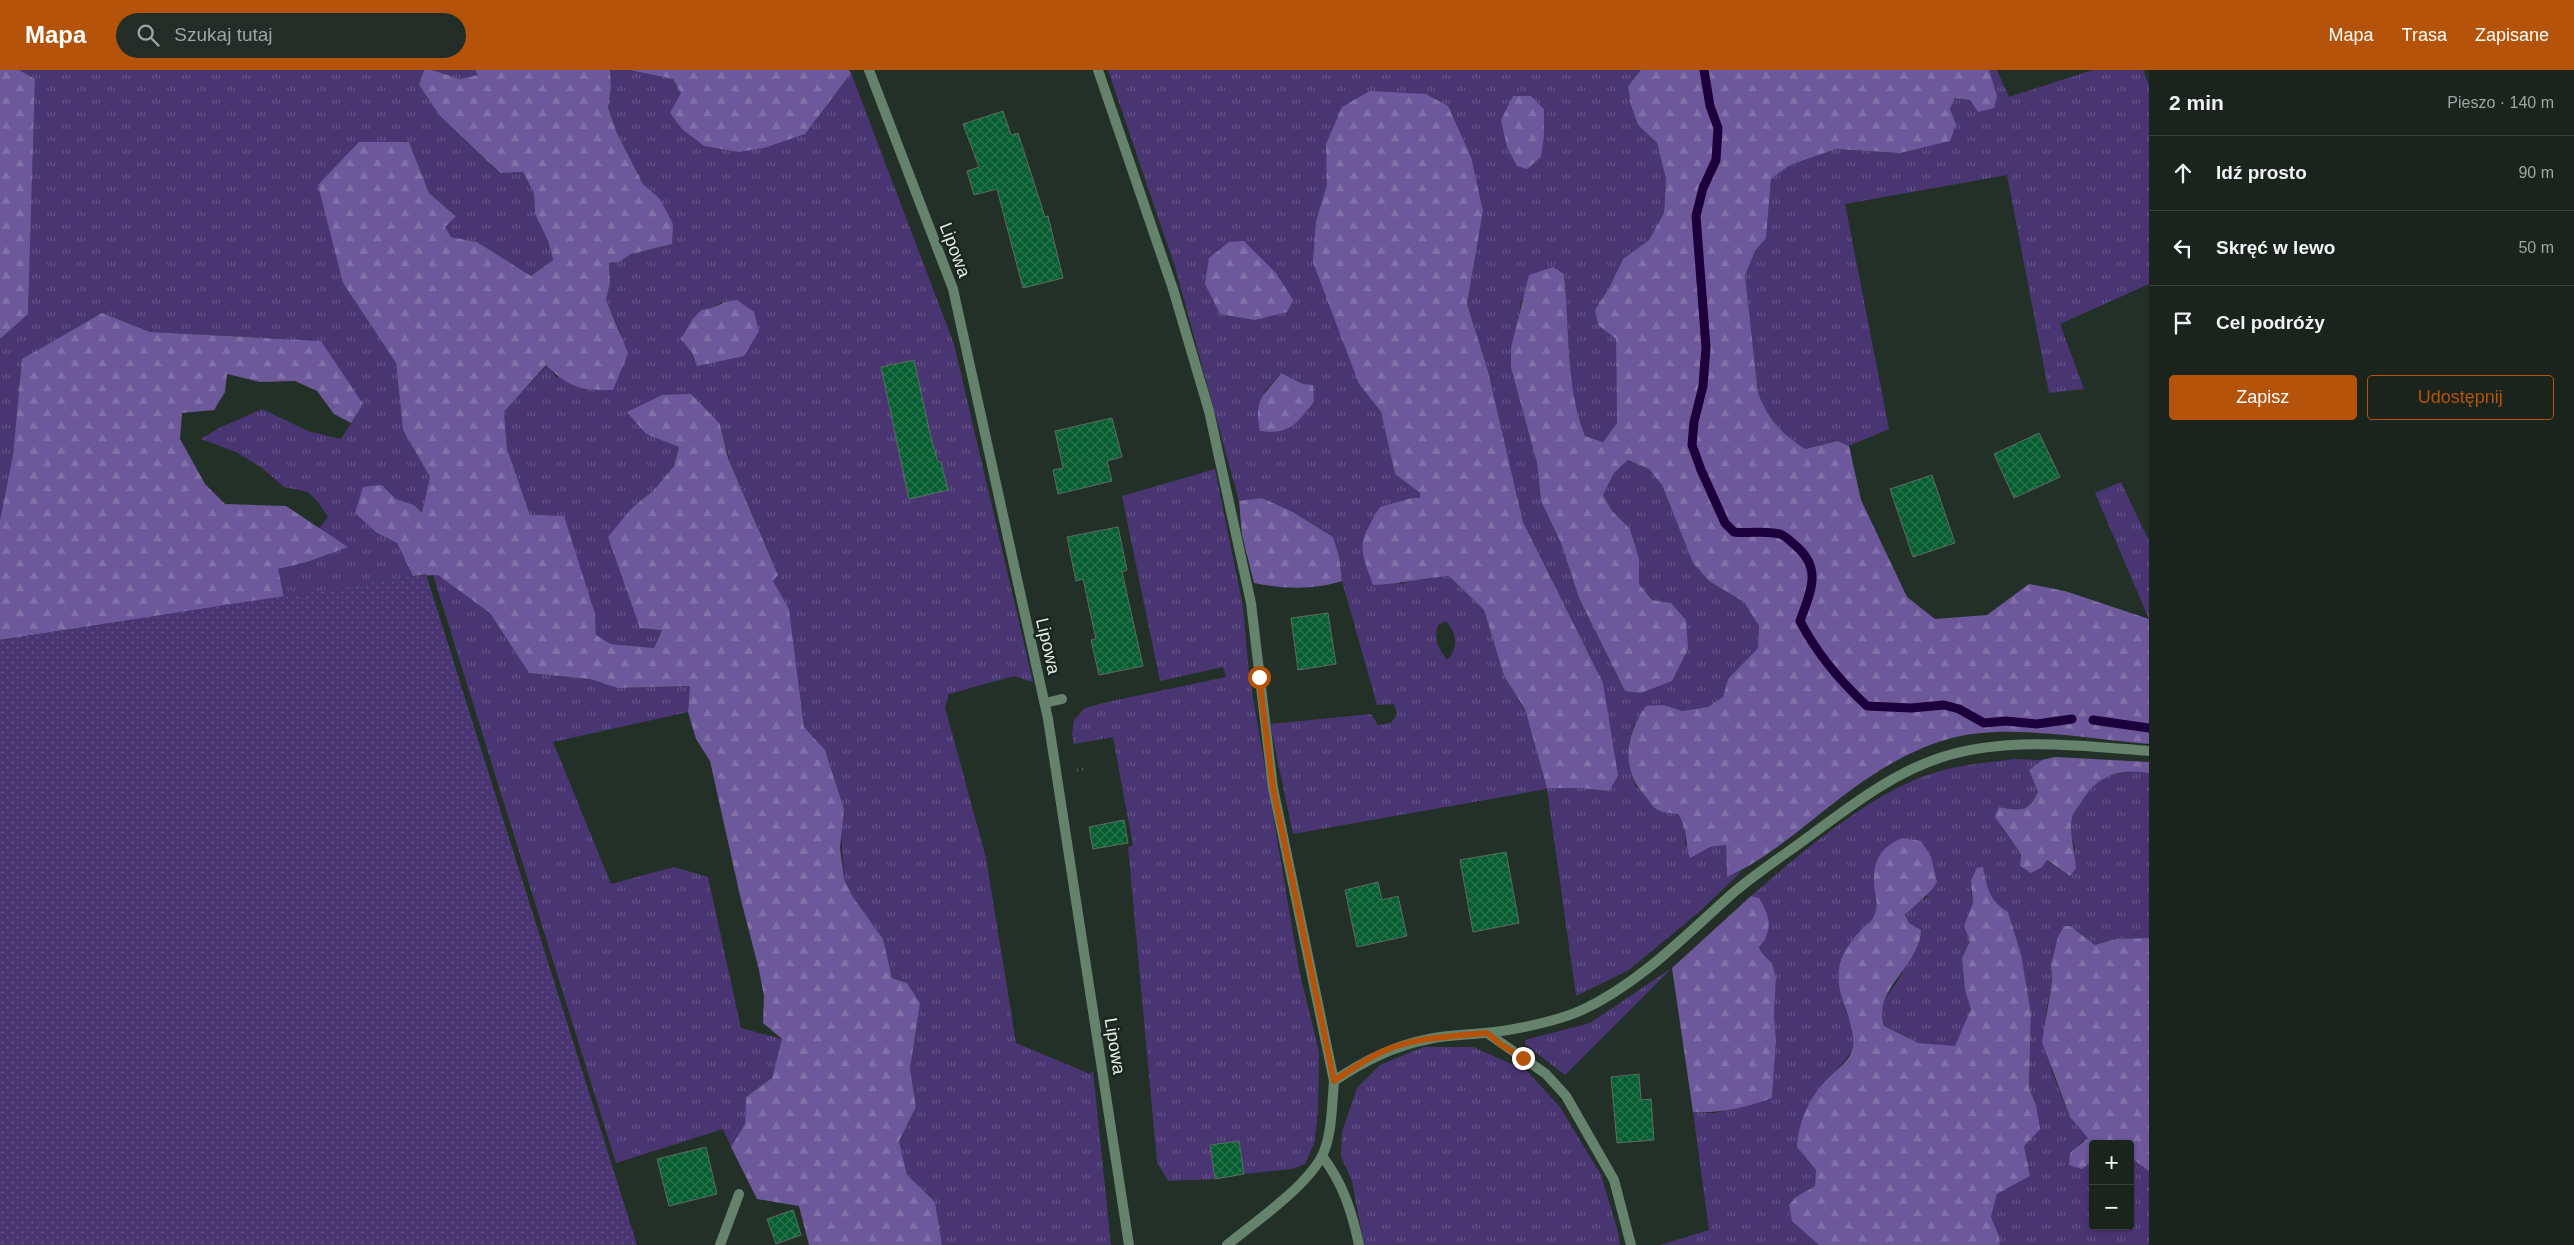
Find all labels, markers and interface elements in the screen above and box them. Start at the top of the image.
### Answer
search box [116,13,466,58]
text: Mapa [25,21,86,48]
icon: search [134,21,162,49]
text: Szukaj tutaj [174,24,273,45]
text: Mapa [2329,25,2374,45]
text: Trasa [2402,25,2447,45]
text: Zapisane [2475,25,2549,45]
text: 2 min [2169,91,2224,114]
text: Pieszo · 140 m [2447,94,2554,111]
icon: ahead [2169,159,2197,187]
text: Idź prosto [2216,162,2307,183]
text: 90 m [2518,164,2554,181]
street label: Lipowa [935,220,975,281]
icon: left [2169,234,2197,262]
text: Skręć w lewo [2216,237,2335,258]
text: 50 m [2518,239,2554,256]
icon: arrive [2169,309,2197,337]
text: Cel podróży [2216,312,2325,333]
button: Zapisz [2169,375,2357,420]
button: Udostępnij [2367,375,2554,420]
street label: Lipowa [1032,616,1064,677]
route start [1248,666,1271,689]
street label: Lipowa [1101,1016,1129,1077]
route end [1512,1047,1535,1070]
map controls [2089,1140,2134,1230]
button: + [2089,1140,2134,1185]
button: − [2089,1185,2134,1230]

